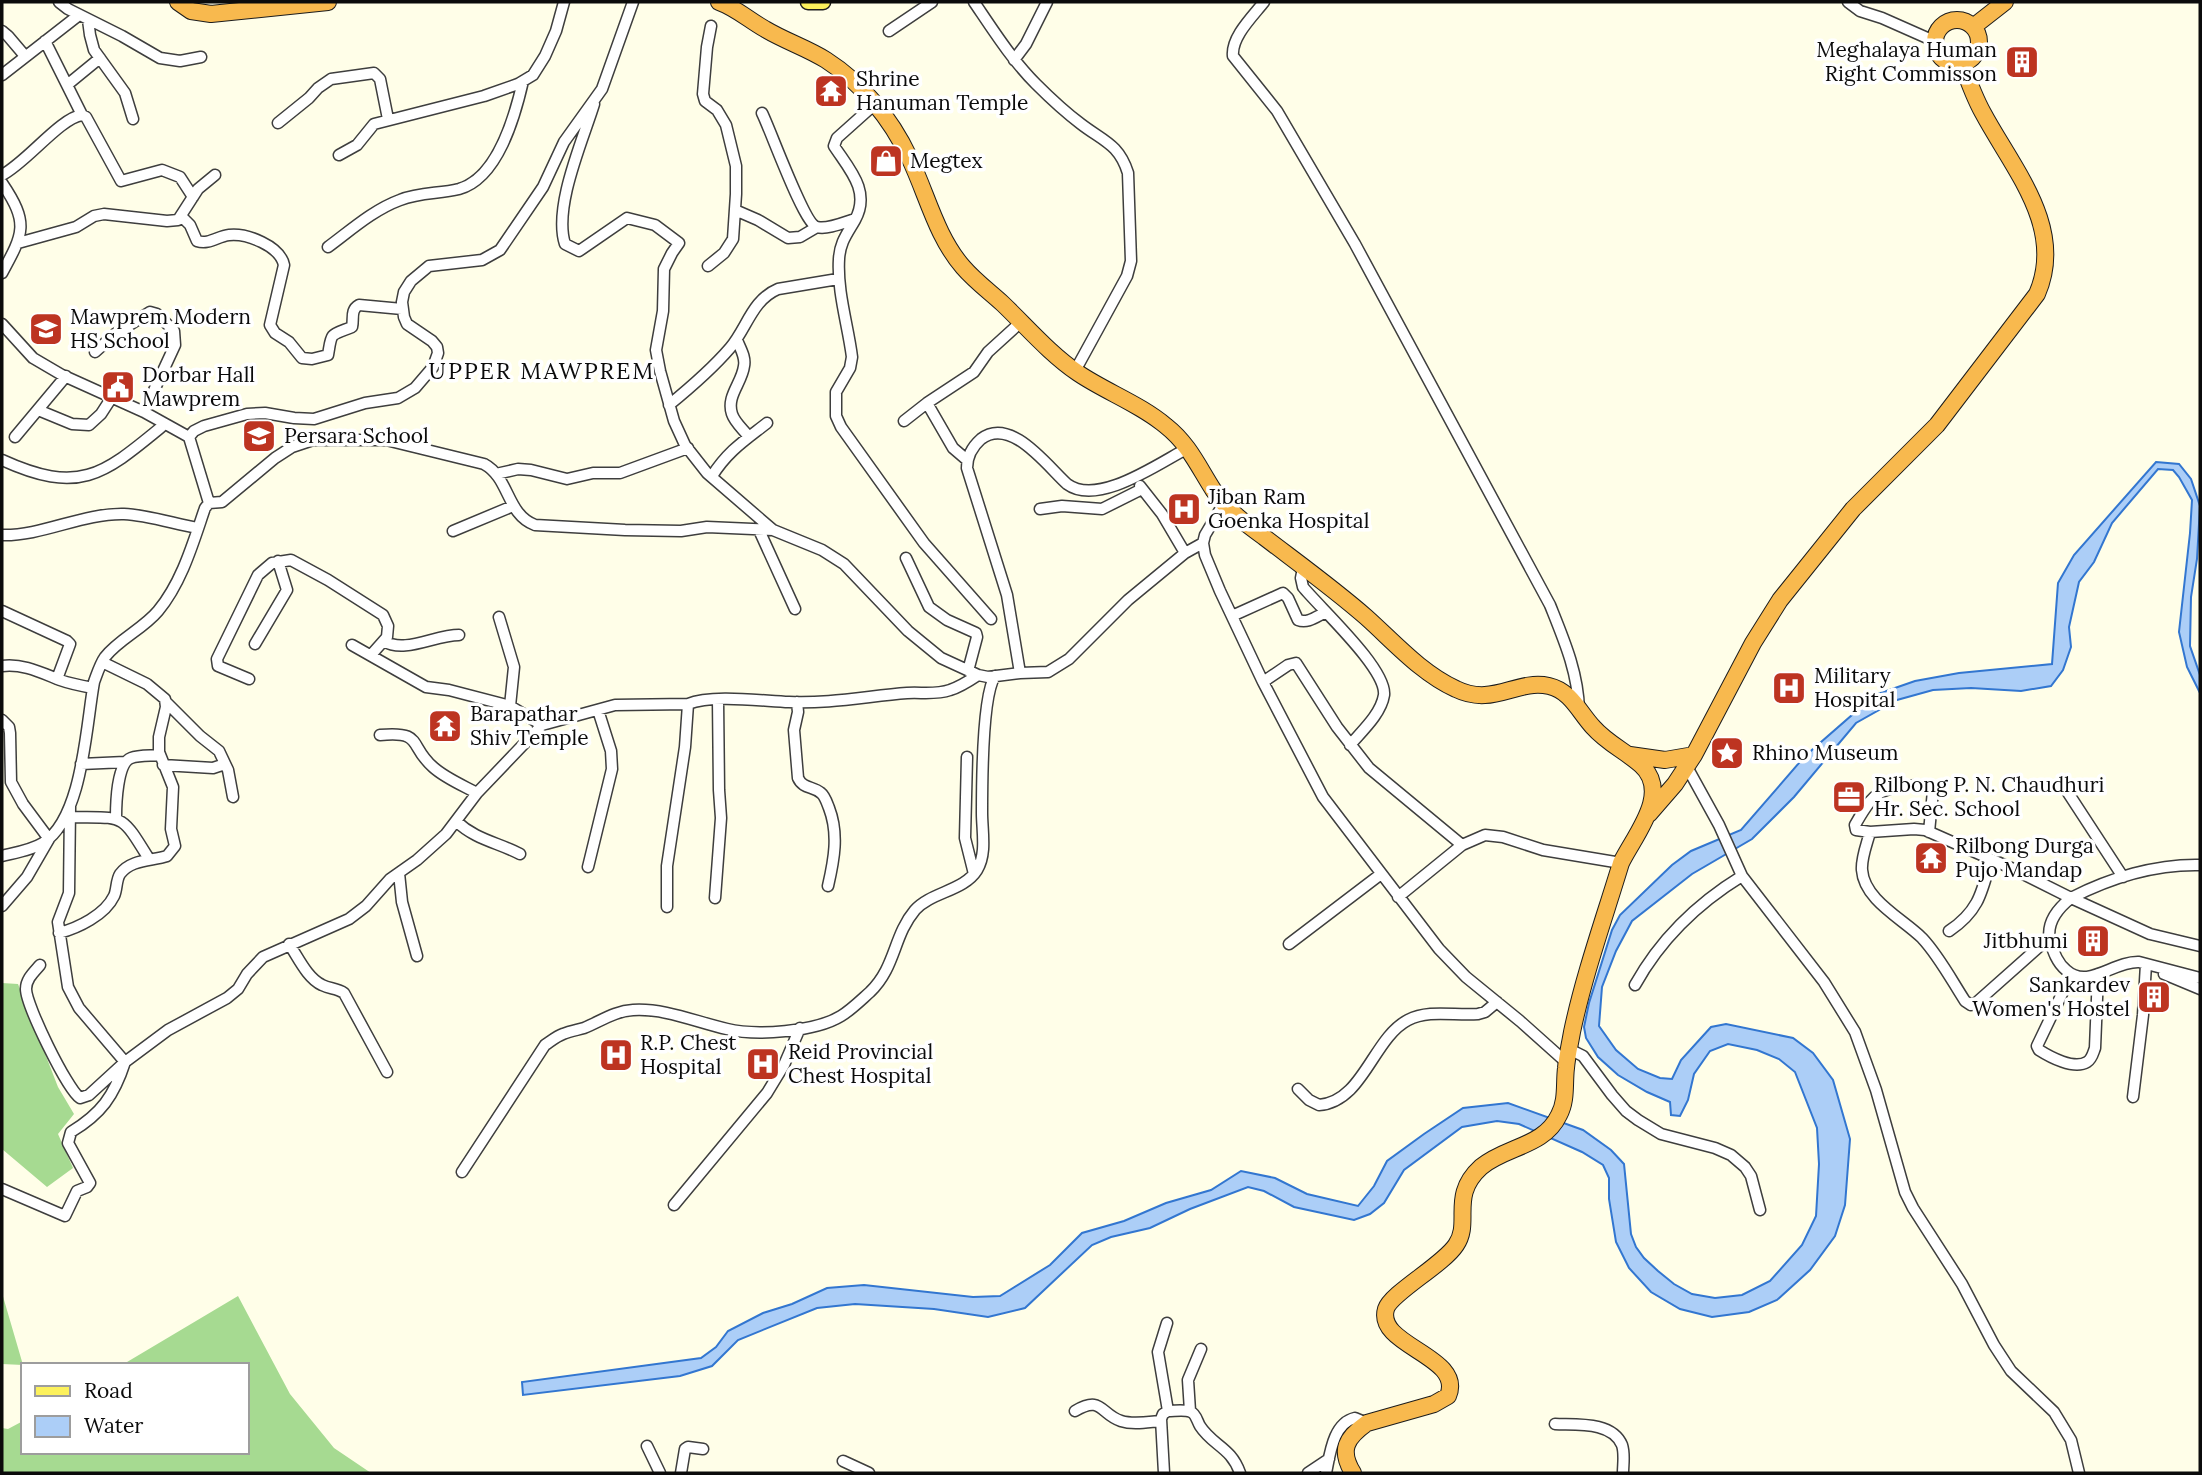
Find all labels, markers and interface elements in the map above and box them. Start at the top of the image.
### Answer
place label: Meghalaya Human Right Commisson [1816,36,1997,87]
building icon: Meghalaya Human Right Commisson [2003,43,2041,81]
place label: Shrine Hanuman Temple [856,65,1028,116]
temple icon: Shrine Hanuman Temple [812,72,850,110]
shop icon: Megtex [867,142,905,180]
place label: Megtex [910,147,983,174]
place label: Mawprem Modern HS School [70,303,251,354]
school or university icon: Mawprem Modern HS School [27,310,65,348]
district label: UPPER MAWPREM [429,356,655,385]
place label: Dorbar Hall Mawprem [142,361,255,412]
public building icon: Dorbar Hall Mawprem [99,368,137,406]
school or university icon: Persara School [240,417,278,455]
place label: Persara School [284,422,429,449]
place label: Jiban Ram Goenka Hospital [1207,483,1369,534]
hospital icon: Jiban Ram Goenka Hospital [1165,490,1203,528]
place label: Military Hospital [1814,662,1895,713]
hospital icon: Military Hospital [1770,669,1808,707]
place label: Barapathar Shiv Temple [470,700,589,751]
temple icon: Barapathar Shiv Temple [426,707,464,745]
place icon: Rhino Museum [1708,734,1746,772]
place label: Rhino Museum [1752,739,1899,766]
place label: Rilbong P. N. Chaudhuri Hr. Sec. School [1874,771,2105,822]
office icon: Rilbong P. N. Chaudhuri Hr. Sec. School [1830,778,1868,816]
place label: Rilbong Durga Pujo Mandap [1955,832,2094,883]
temple icon: Rilbong Durga Pujo Mandap [1912,839,1950,877]
building icon: Jitbhumi [2074,922,2112,960]
place label: Jitbhumi [1983,927,2068,954]
place label: Sankardev Women's Hostel [1972,971,2130,1022]
building icon: Sankardev Women's Hostel [2135,978,2173,1016]
place label: R.P. Chest Hospital [640,1029,737,1080]
hospital icon: R.P. Chest Hospital [597,1036,635,1074]
place label: Reid Provincial Chest Hospital [788,1038,933,1089]
hospital icon: Reid Provincial Chest Hospital [744,1045,782,1083]
legend [21,1363,248,1454]
text: Road [84,1377,133,1404]
text: Water [84,1412,143,1439]

